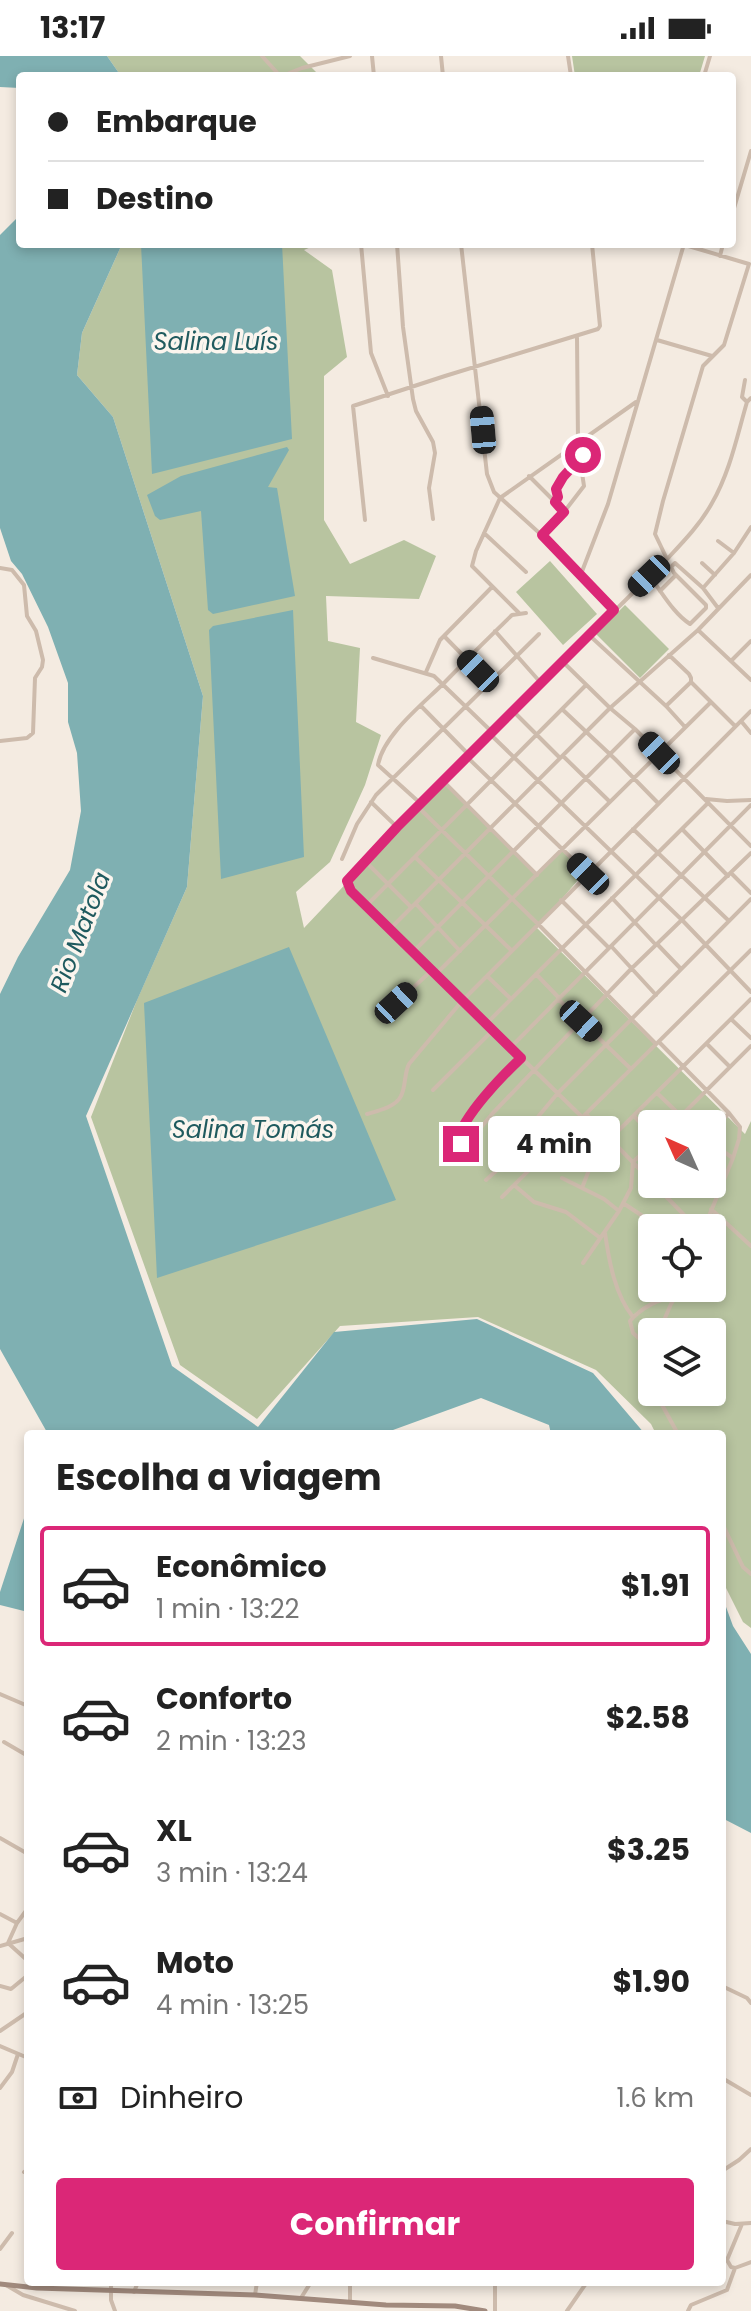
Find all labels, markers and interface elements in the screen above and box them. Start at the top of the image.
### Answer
text: 13:17 [40,6,105,49]
text: Embarque [96,100,257,143]
text: Destino [96,177,213,220]
water label: Salina Luís [154,325,278,358]
car [469,405,497,455]
route start [565,437,601,473]
car [623,551,675,601]
car [453,646,503,696]
car [634,727,684,779]
car [562,849,614,899]
water label: Rio Matola [42,867,118,997]
car [370,978,422,1028]
car [555,996,607,1046]
north arrow [638,1110,726,1198]
map controls [638,1110,726,1406]
water label: Salina Tomás [172,1113,334,1146]
callout: 4 min [489,1116,621,1172]
route end [443,1126,479,1162]
text: 4 min [516,1126,592,1162]
button: locate [638,1214,726,1302]
button: layers [638,1318,726,1406]
text: Escolha a viagem [56,1452,382,1503]
text: Econômico [156,1545,327,1588]
icon: car [60,1550,132,1622]
text: $1.91 [621,1564,690,1607]
text: 1 min · 13:22 [156,1591,300,1627]
text: Conforto [156,1677,292,1720]
icon: car [60,1682,132,1754]
text: $2.58 [606,1696,690,1739]
text: 2 min · 13:23 [156,1723,307,1759]
text: XL [156,1809,192,1852]
icon: car [60,1814,132,1886]
text: $3.25 [607,1828,690,1871]
text: 3 min · 13:24 [156,1855,308,1891]
text: Moto [156,1941,234,1984]
icon: car [60,1946,132,2018]
text: $1.90 [613,1960,690,2003]
text: 4 min · 13:25 [156,1987,309,2023]
icon: cash [56,2076,100,2120]
text: Dinheiro [120,2076,243,2119]
text: 1.6 km [617,2080,694,2116]
button: Confirmar [56,2178,694,2270]

